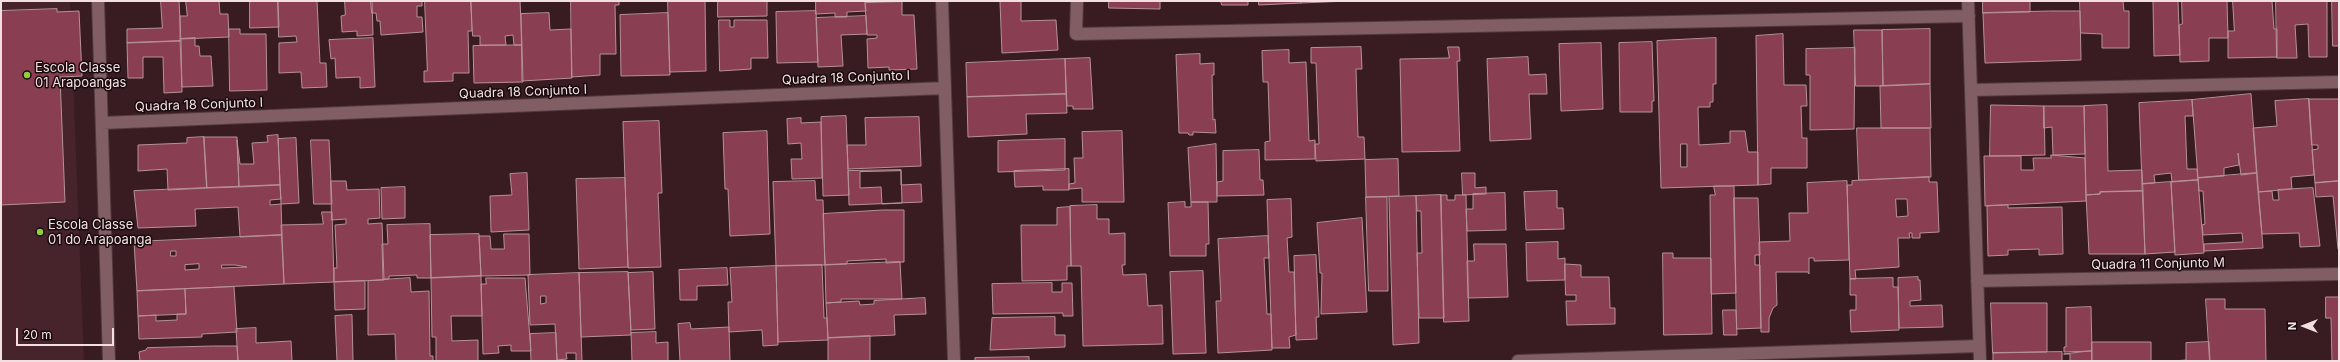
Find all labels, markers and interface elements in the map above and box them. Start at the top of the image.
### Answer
place label: Escola Classe 01 Arapoangas [35,60,126,91]
street label: Quadra 18 Conjunto I [782,68,910,88]
marker: Escola Classe 01 Arapoangas [22,70,32,80]
street label: Quadra 18 Conjunto I [459,82,587,102]
street label: Quadra 18 Conjunto I [135,95,263,115]
place label: Escola Classe 01 do Arapoanga [48,217,152,248]
marker: Escola Classe 01 do Arapoanga [35,227,45,237]
street label: Quadra 11 Conjunto M [2091,255,2225,273]
north arrow [2284,306,2324,346]
scale bar [18,320,116,346]
text: N [2285,322,2299,330]
text: 20 m [23,327,52,342]

